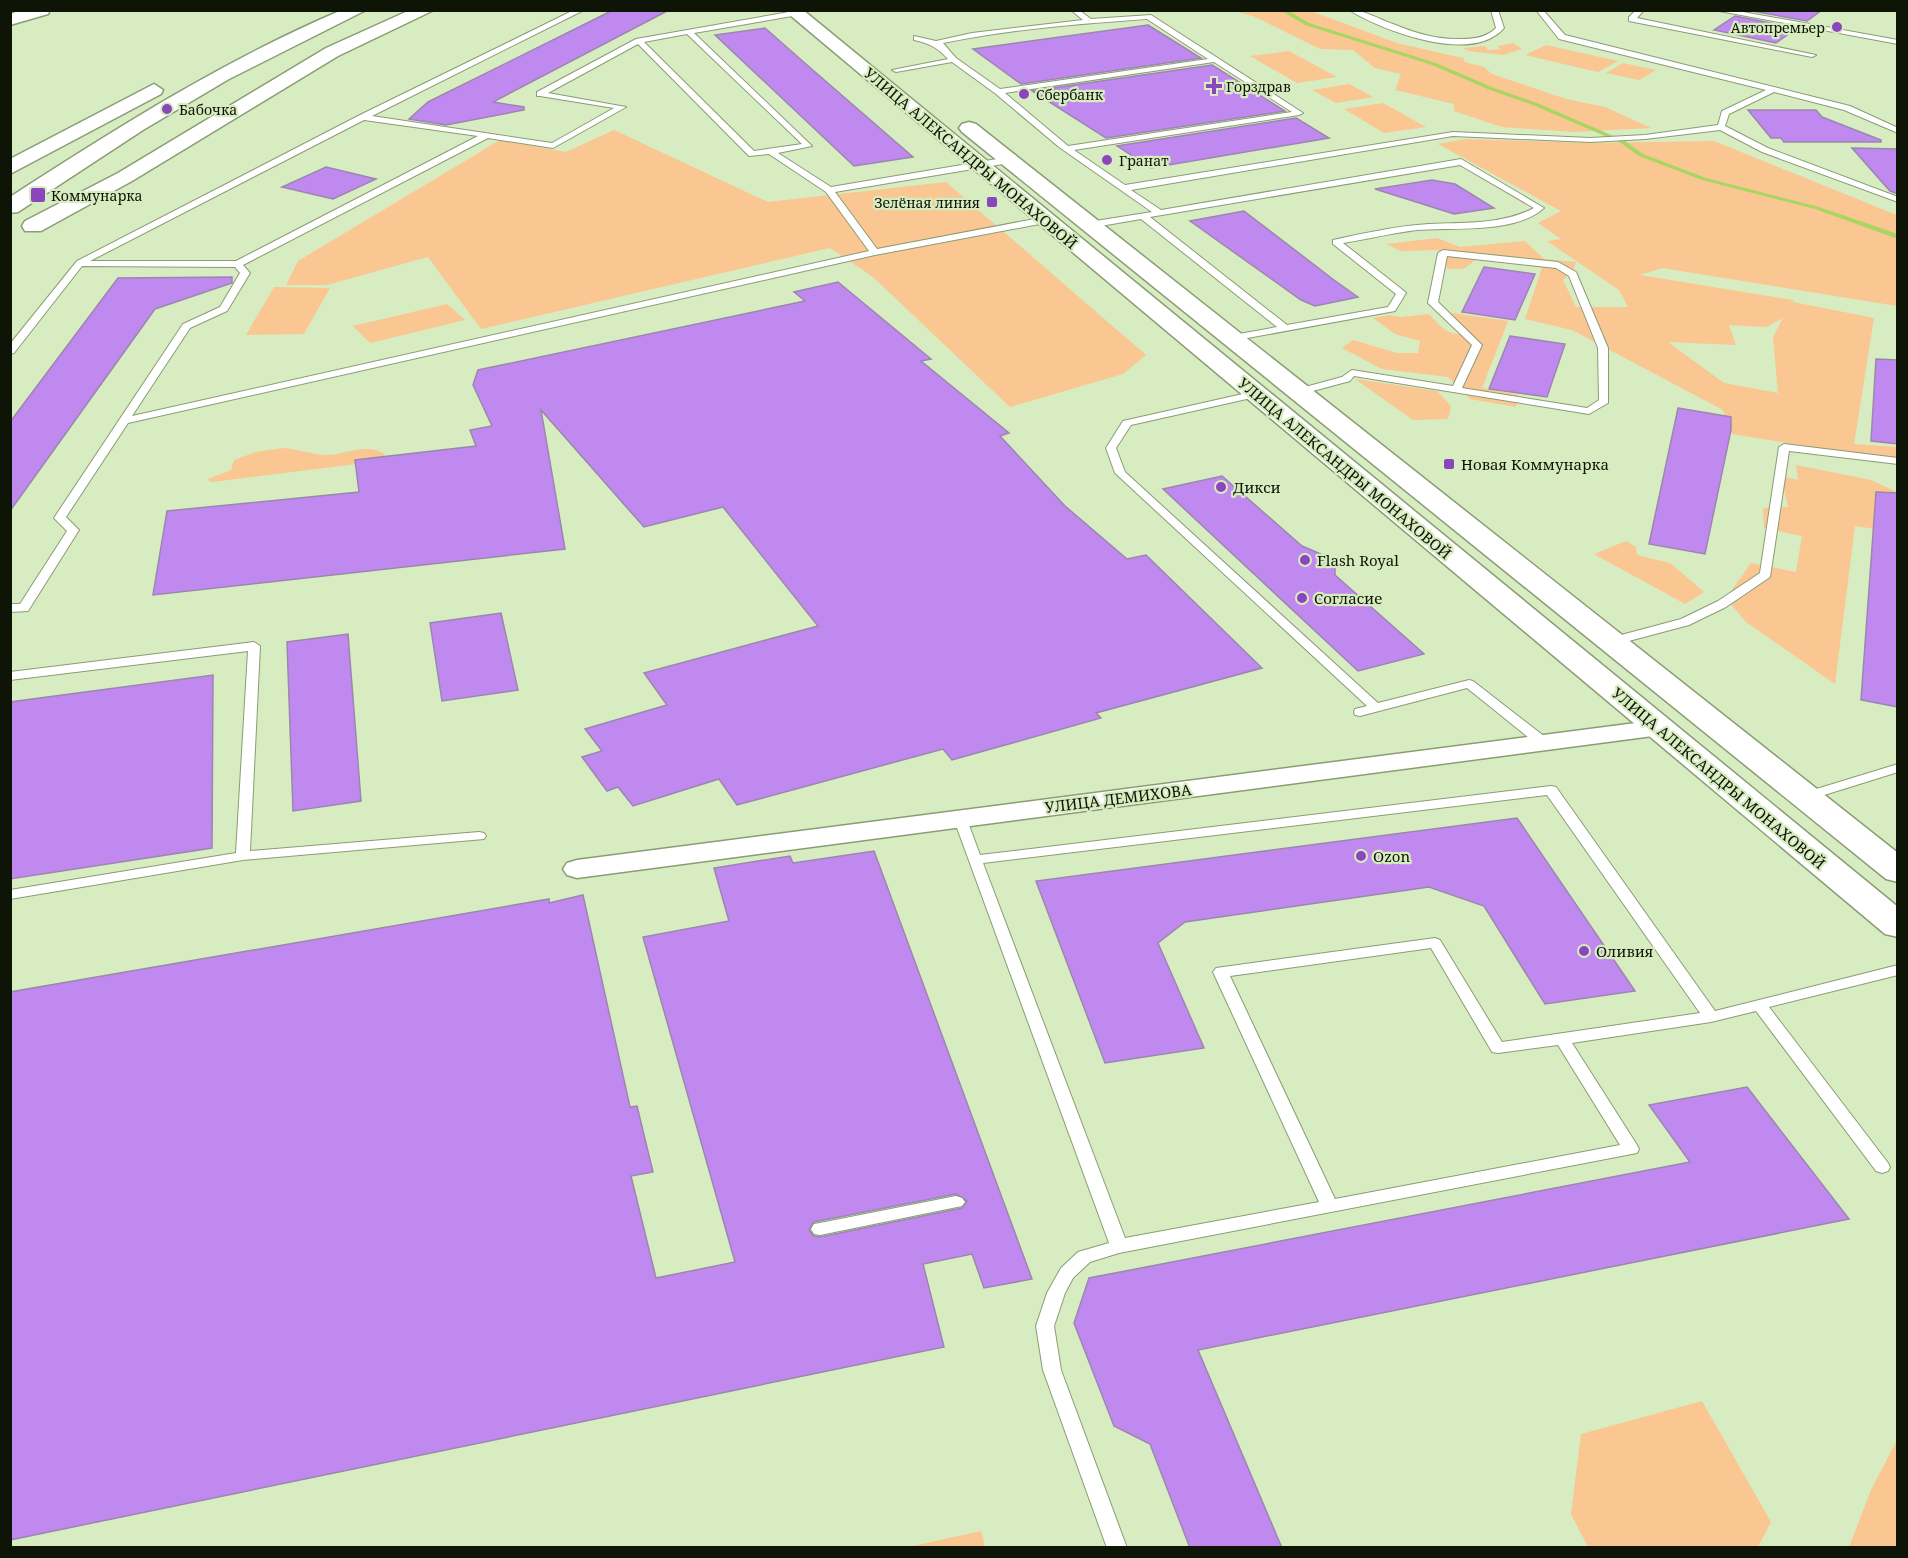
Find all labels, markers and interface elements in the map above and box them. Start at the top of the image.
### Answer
place label: Автопремьер [1731,18,1825,37]
marker: Автопремьер [1830,20,1844,34]
street label: УЛИЦА АЛЕКСАНДРЫ МОНАХОВОЙ [860,63,1082,253]
place label: Горздрав [1226,77,1291,96]
marker: Горздрав [1207,79,1221,93]
place label: Сбербанк [1036,85,1104,104]
marker: Сбербанк [1017,87,1031,101]
place label: Бабочка [179,100,237,119]
marker: Бабочка [160,102,174,116]
place label: Гранат [1119,151,1169,170]
marker: Гранат [1100,153,1114,167]
marker: Коммунарка [29,186,47,204]
place label: Коммунарка [51,186,143,205]
place label: Зелёная линия [874,193,980,212]
marker: Зелёная линия [985,195,999,209]
street label: УЛИЦА АЛЕКСАНДРЫ МОНАХОВОЙ [1234,373,1456,563]
place label: Новая Коммунарка [1461,454,1609,474]
marker: Новая Коммунарка [1442,457,1456,471]
place label: Дикси [1233,477,1281,497]
marker: Дикси [1214,480,1228,494]
place label: Flash Royal [1317,550,1399,570]
marker: Flash Royal [1298,553,1312,567]
place label: Согласие [1314,588,1382,608]
marker: Согласие [1295,591,1309,605]
street label: УЛИЦА АЛЕКСАНДРЫ МОНАХОВОЙ [1608,683,1830,873]
street label: УЛИЦА ДЕМИХОВА [1044,779,1193,817]
place label: Ozon [1373,846,1410,866]
marker: Ozon [1354,849,1368,863]
place label: Оливия [1596,941,1653,961]
marker: Оливия [1577,944,1591,958]

